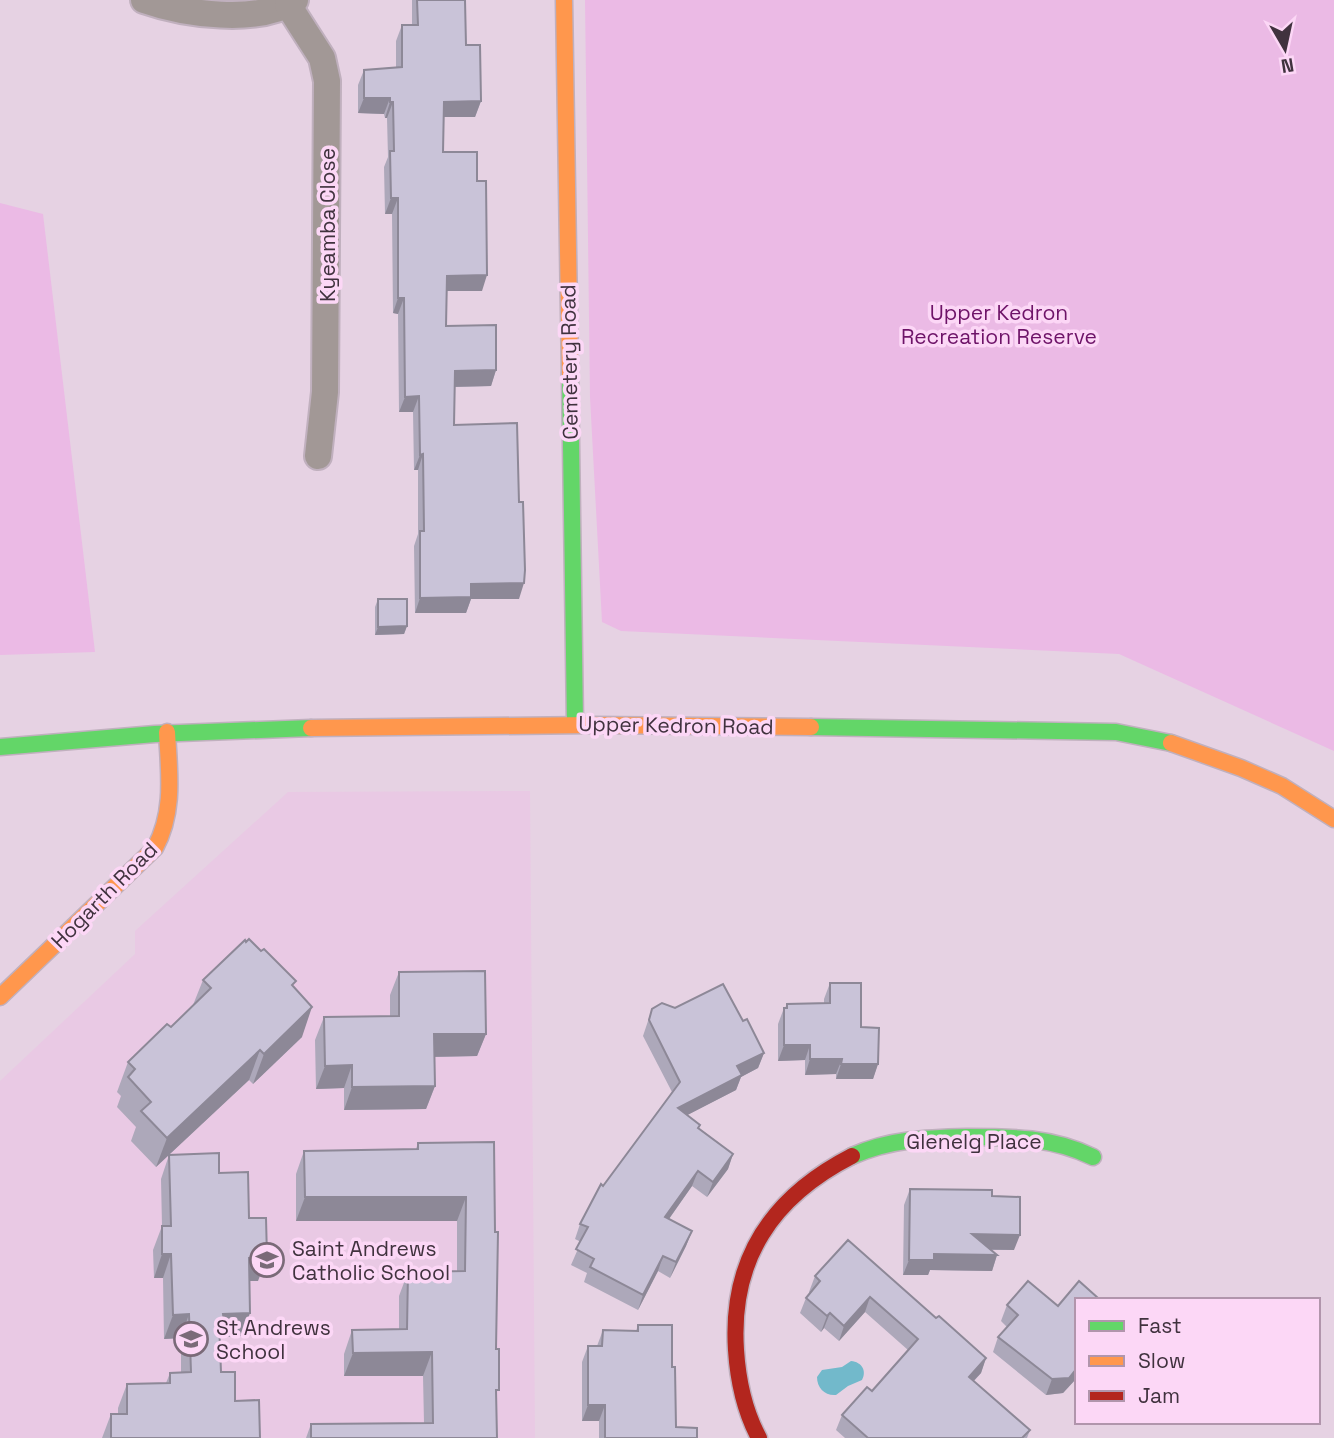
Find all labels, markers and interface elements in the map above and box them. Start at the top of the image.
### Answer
north arrow [1250,14,1320,84]
text: N [1279,52,1296,79]
street label: Kyeamba Close [314,148,341,302]
street label: Cemetery Road [554,284,584,440]
park label: Upper Kedron Recreation Reserve [901,299,1097,350]
street label: Upper Kedron Road [578,710,774,740]
street label: Hogarth Road [45,836,163,954]
street label: Glenelg Place [906,1128,1042,1155]
place label: Saint Andrews Catholic School [292,1235,450,1286]
school or university icon: Saint Andrews Catholic School [248,1241,286,1279]
legend [1075,1298,1320,1424]
text: Fast [1138,1312,1182,1339]
place label: St Andrews School [216,1314,331,1365]
school or university icon: St Andrews School [172,1320,210,1358]
text: Slow [1138,1347,1186,1374]
text: Jam [1138,1382,1180,1409]

